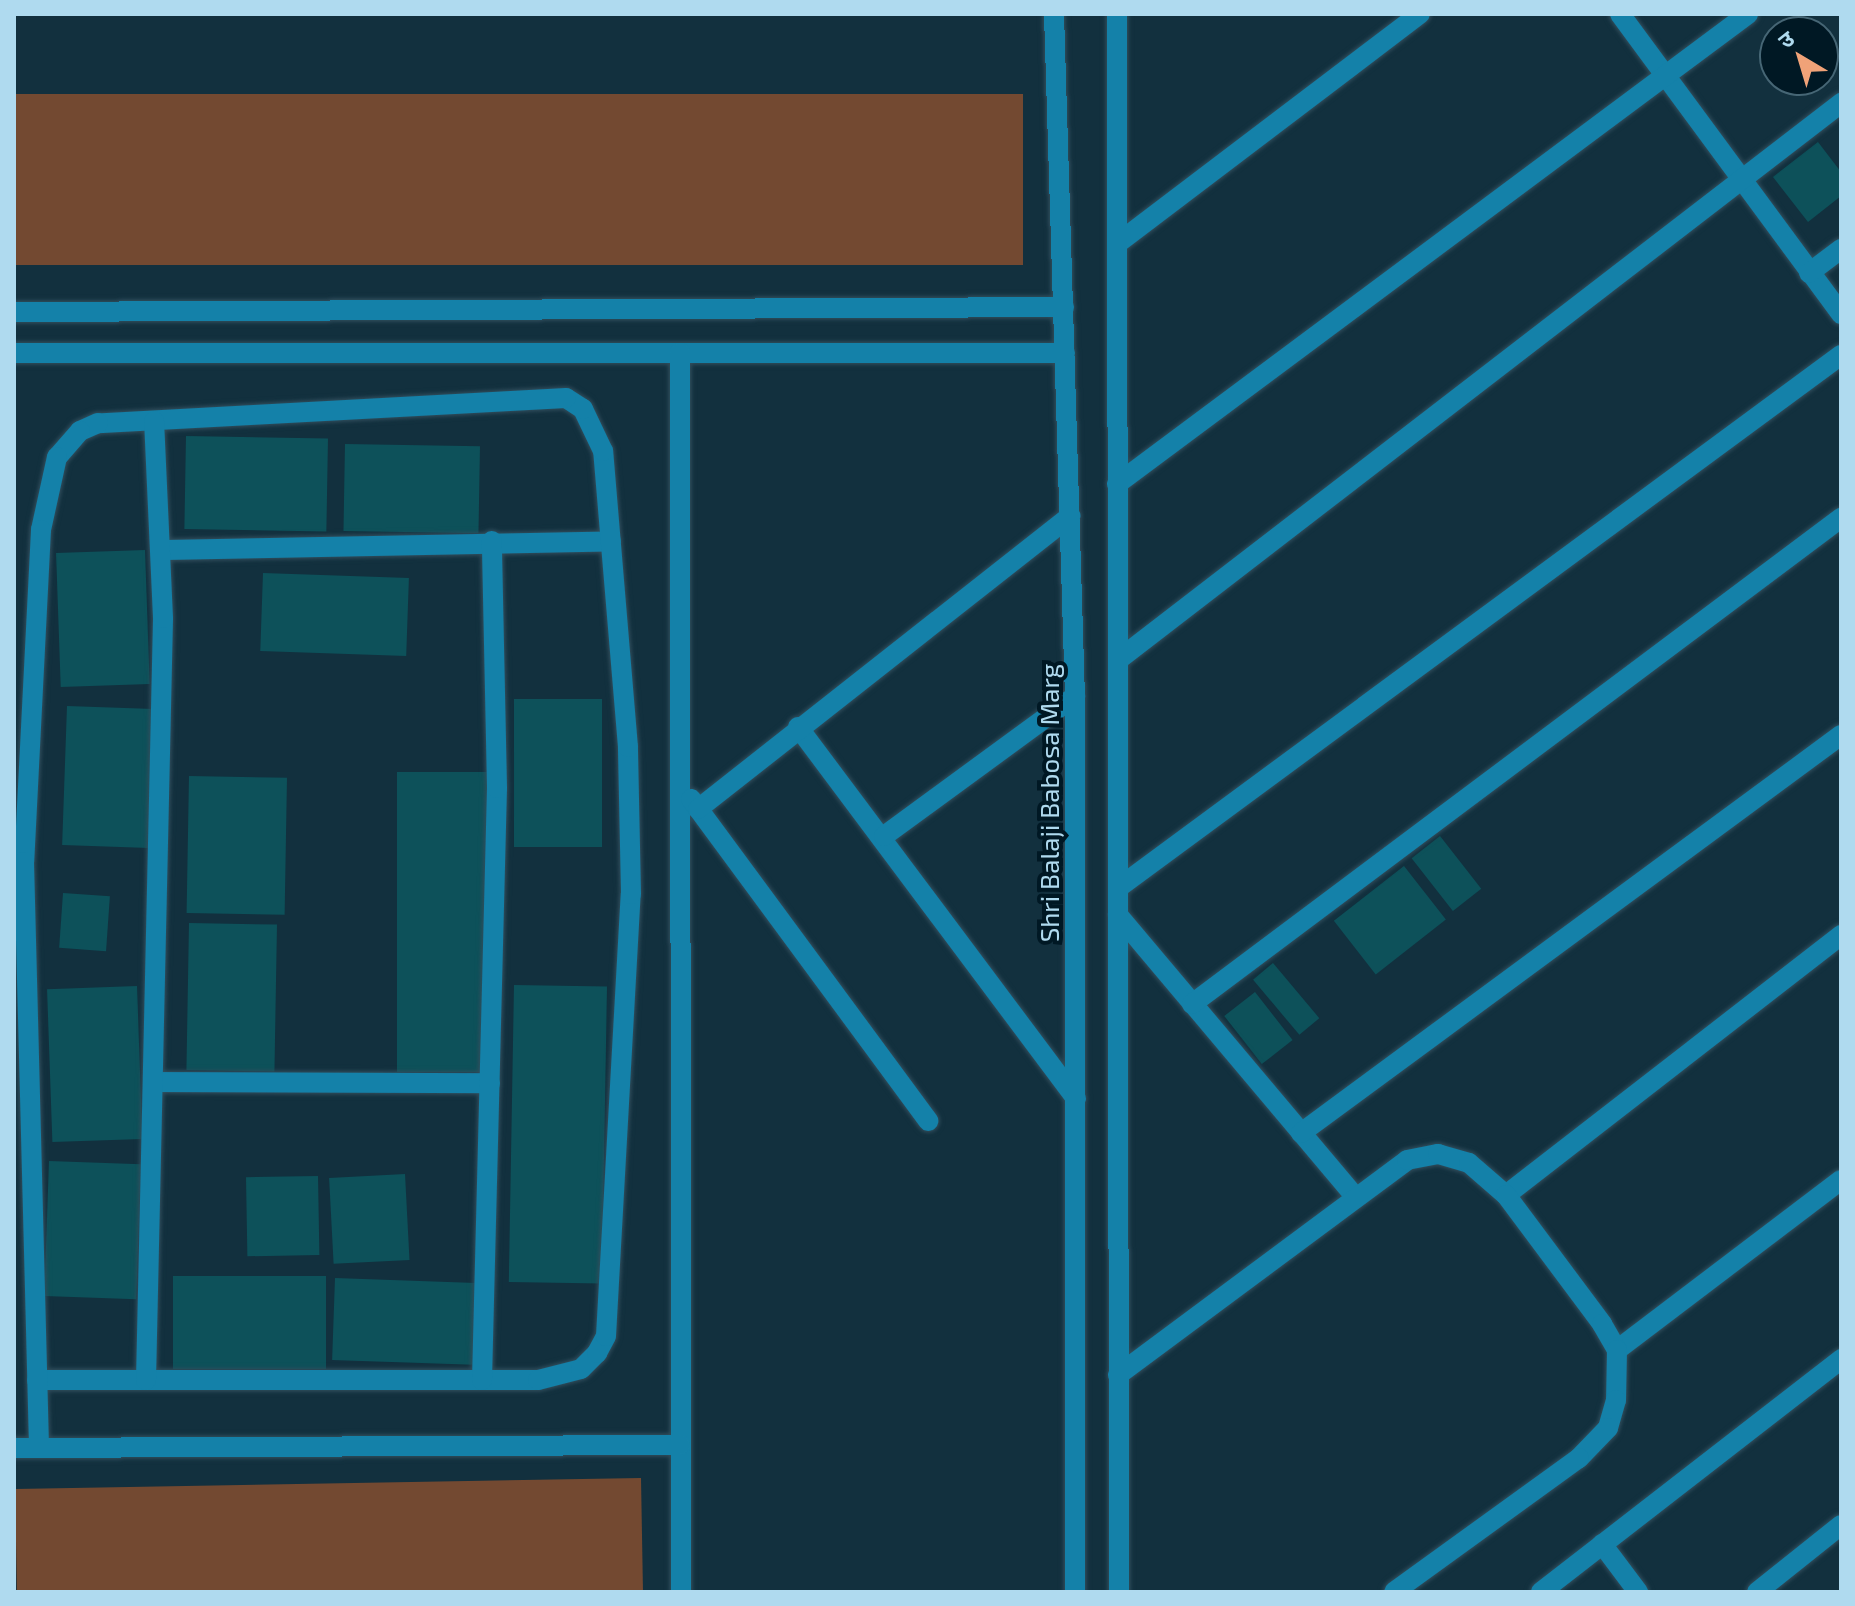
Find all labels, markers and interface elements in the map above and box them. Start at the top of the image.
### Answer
north arrow [1759,16,1839,96]
text: उ [1772,24,1799,53]
street label: Shri Balaji Babosa Marg [1033,664,1065,942]

